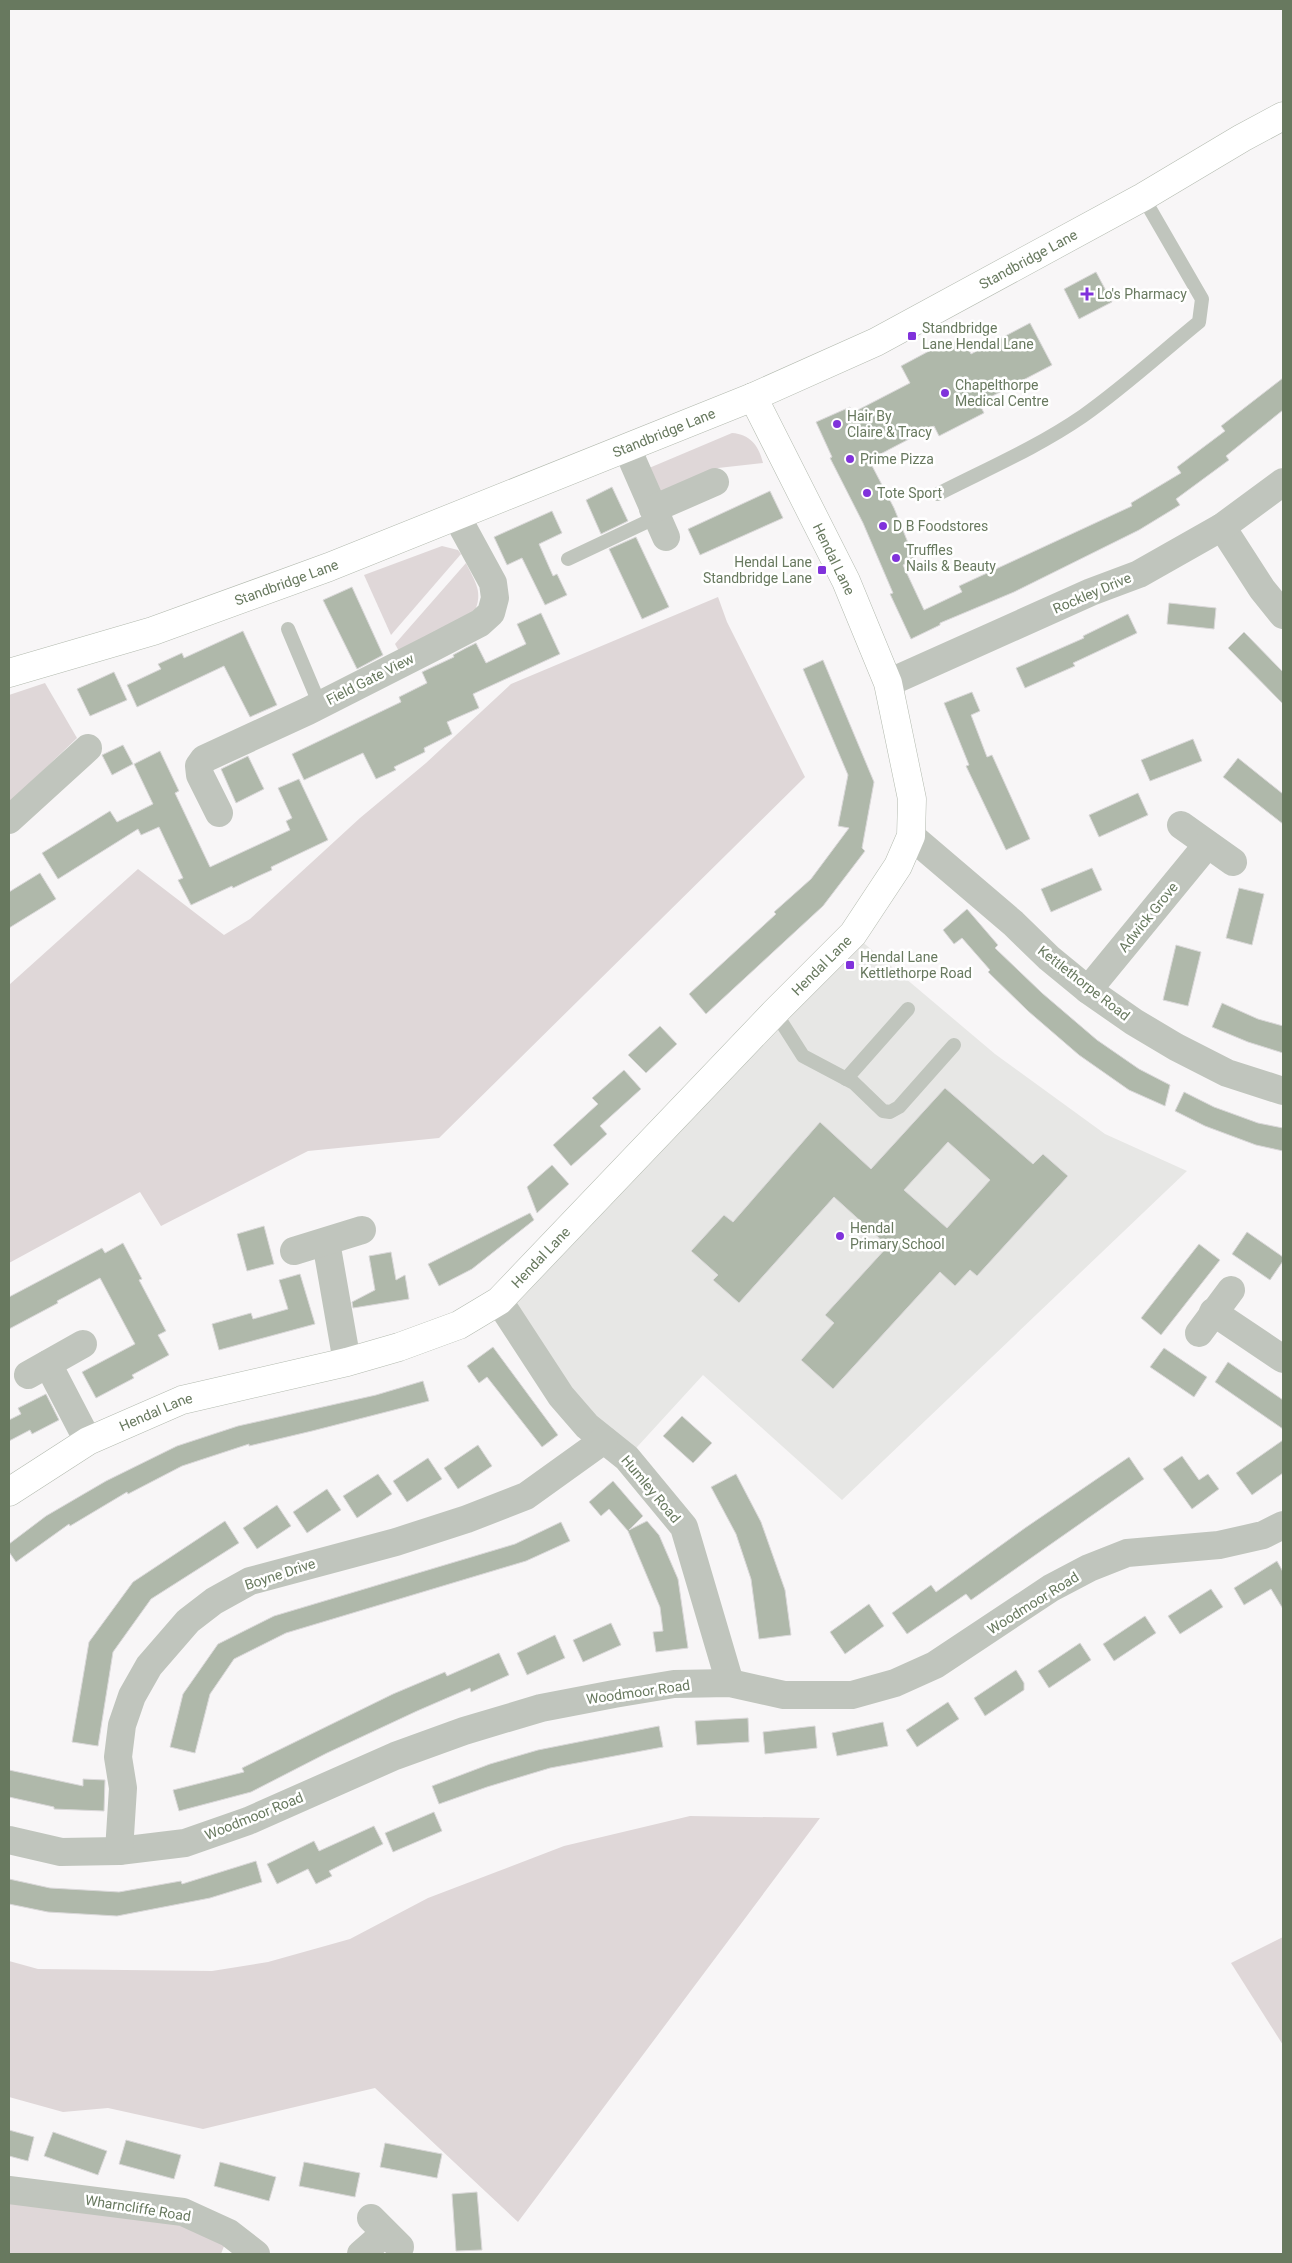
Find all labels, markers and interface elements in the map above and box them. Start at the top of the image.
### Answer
street label: Standbridge Lane [976,226,1080,292]
place label: Lo's Pharmacy [1097,286,1187,302]
marker: Lo's Pharmacy [1081,288,1093,300]
place label: Standbridge Lane Hendal Lane [922,320,1034,352]
marker: Standbridge Lane Hendal Lane [906,330,918,342]
place label: Chapelthorpe Medical Centre [955,377,1049,409]
marker: Chapelthorpe Medical Centre [939,387,951,399]
street label: Standbridge Lane [610,405,717,461]
place label: Hair By Claire & Tracy [847,408,932,440]
marker: Hair By Claire & Tracy [831,418,843,430]
place label: Prime Pizza [860,451,934,467]
marker: Prime Pizza [844,453,856,465]
place label: Tote Sport [877,485,942,501]
marker: Tote Sport [861,487,873,499]
place label: D B Foodstores [893,518,988,534]
marker: D B Foodstores [877,520,889,532]
street label: Hendal Lane [810,521,858,597]
place label: Truffles Nails & Beauty [906,542,996,574]
marker: Truffles Nails & Beauty [890,552,902,564]
place label: Hendal Lane Standbridge Lane [703,554,812,586]
street label: Standbridge Lane [232,556,341,609]
marker: Hendal Lane Standbridge Lane [816,564,828,576]
street label: Rockley Drive [1051,569,1133,617]
street label: Field Gate View [323,650,417,708]
street label: Adwick Grove [1115,879,1181,955]
street label: Hendal Lane [788,932,855,999]
street label: Kettlethorpe Road [1035,942,1133,1024]
place label: Hendal Lane Kettlethorpe Road [860,949,972,981]
marker: Hendal Lane Kettlethorpe Road [844,959,856,971]
place label: Hendal Primary School [850,1220,945,1252]
street label: Hendal Lane [508,1224,573,1291]
marker: Hendal Primary School [834,1230,846,1242]
street label: Hendal Lane [117,1390,194,1434]
street label: Humley Road [618,1452,684,1526]
street label: Boyne Drive [243,1555,317,1593]
street label: Woodmoor Road [984,1568,1082,1638]
street label: Woodmoor Road [585,1677,691,1707]
street label: Woodmoor Road [202,1789,306,1843]
street label: Wharncliffe Road [84,2192,192,2224]

